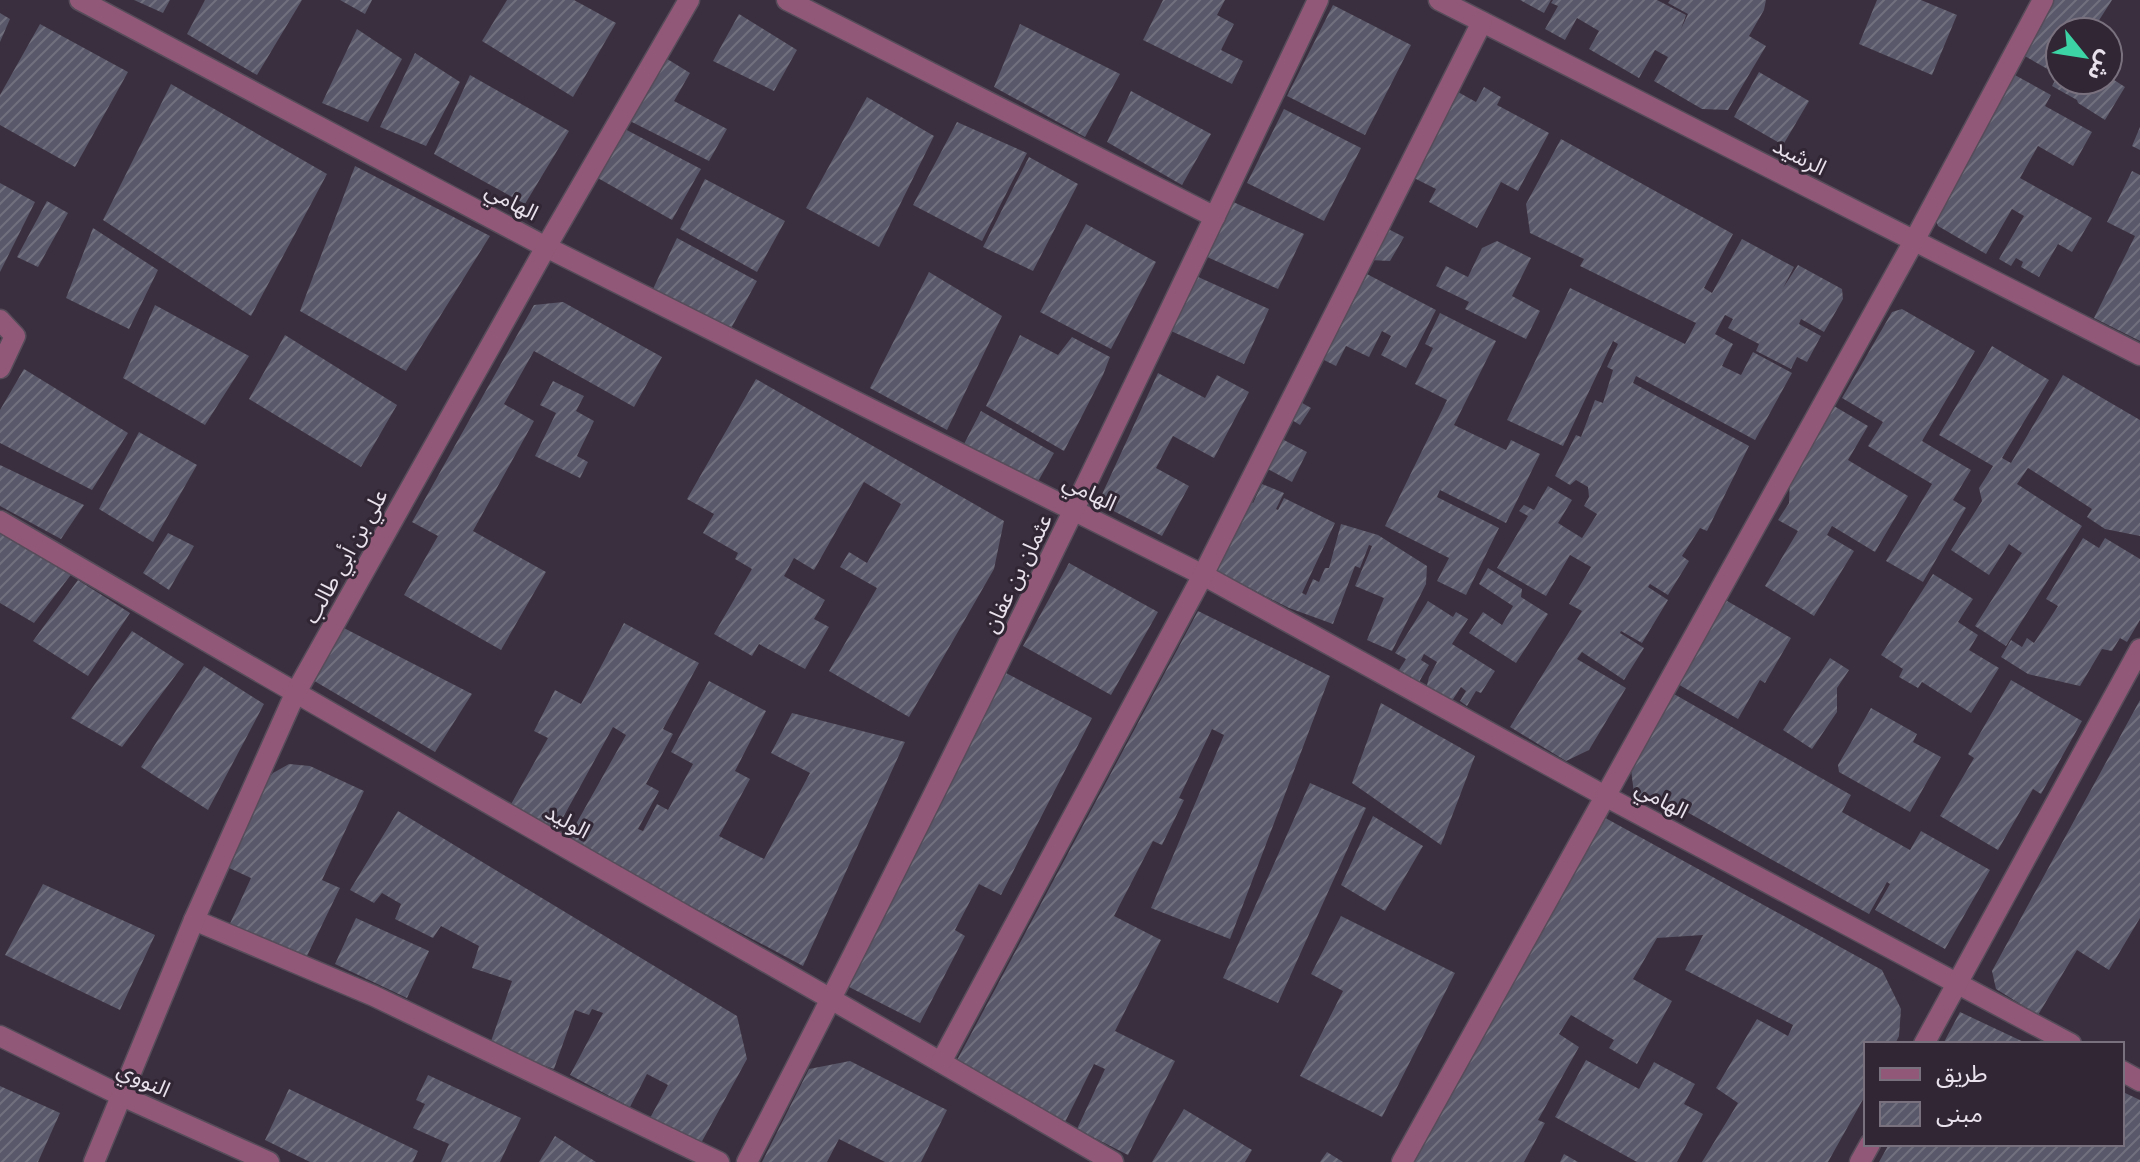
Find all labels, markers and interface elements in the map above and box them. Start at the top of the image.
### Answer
north arrow [2044,16,2124,96]
text: ش [2082,46,2120,86]
street label: الرشيد [1769,132,1831,181]
street label: الهامي [479,176,543,229]
street label: الهامي [1057,468,1121,520]
street label: علي بن أبي طالب [297,484,396,630]
street label: عثمان بن عفان [977,509,1058,637]
street label: الهامي [1629,774,1693,827]
street label: الوليد [541,798,595,845]
legend [1864,1042,2124,1146]
street label: النووي [112,1056,175,1106]
text: طريق [1936,1060,1988,1089]
text: مبنى [1936,1100,1983,1128]

